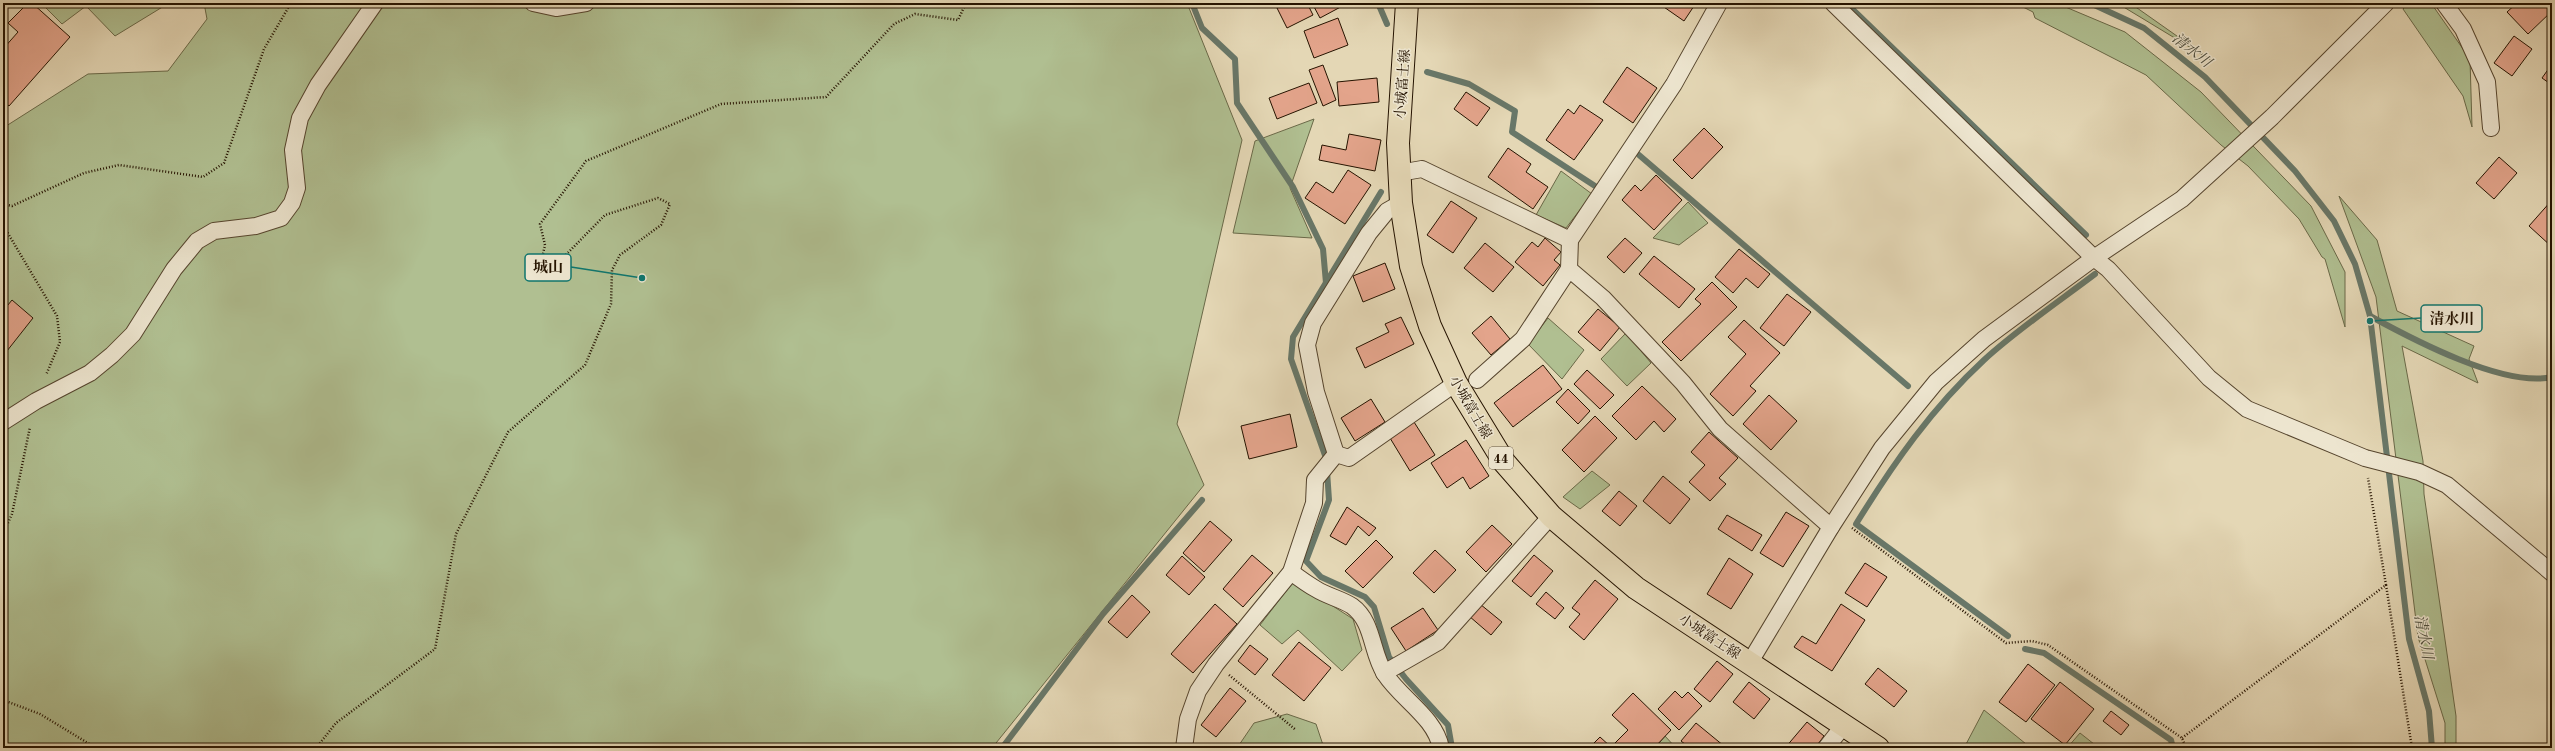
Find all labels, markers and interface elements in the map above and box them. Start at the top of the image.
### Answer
water label: 清水川 [2169,30,2216,72]
street label: 小城富士線 [1393,49,1412,119]
callout: 城山 [525,254,571,281]
text: 城山 [533,259,563,276]
callout: 清水川 [2421,305,2482,332]
text: 清水川 [2429,310,2475,328]
street label: 小城富士線 [1447,373,1495,441]
road number: 44 [1489,447,1513,469]
street label: 小城富士線 [1676,611,1743,662]
water label: 清水川 [2411,613,2437,663]

